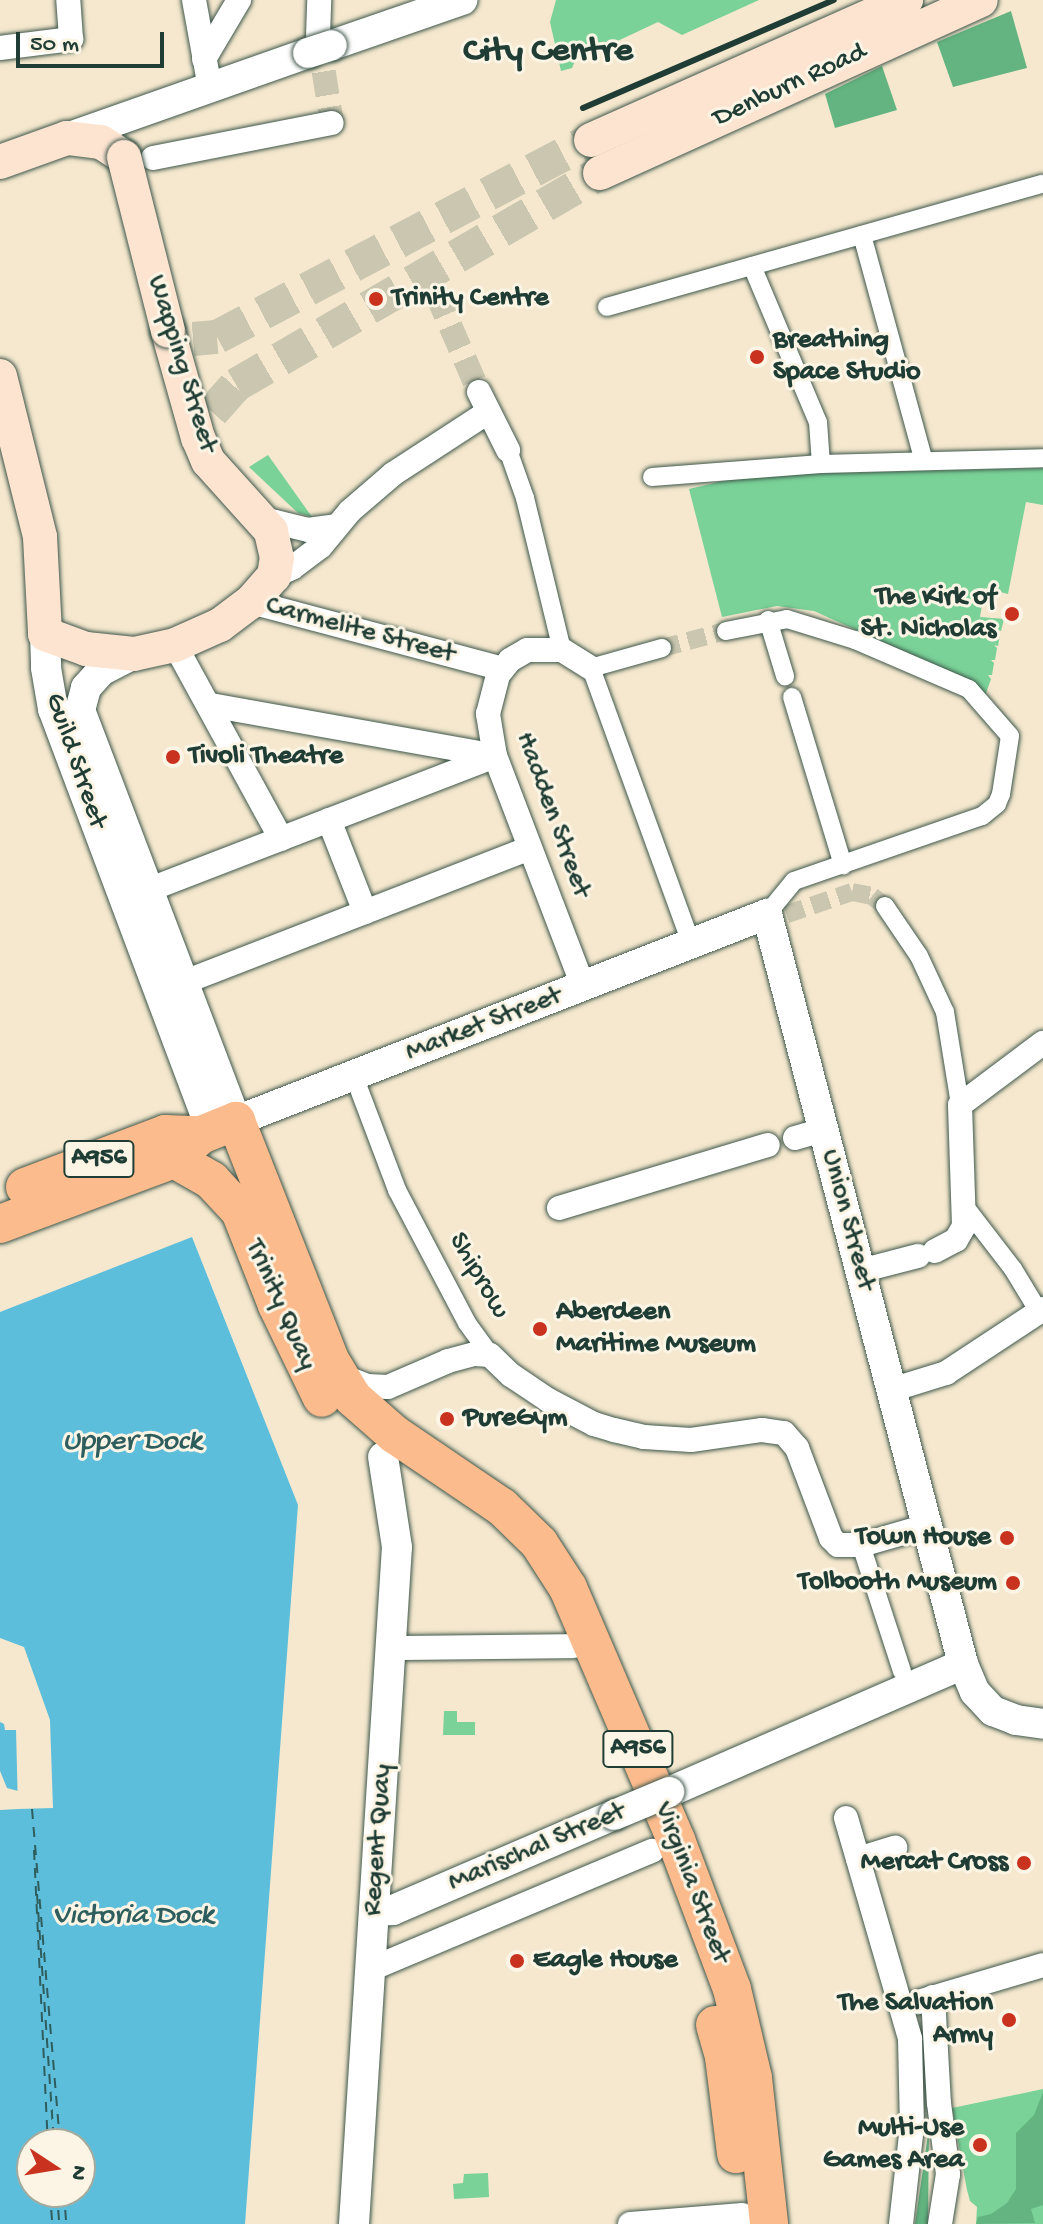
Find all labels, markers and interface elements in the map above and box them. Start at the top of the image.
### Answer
scale bar [20,16,168,66]
text: 50 m [30,31,79,60]
district label: City Centre [463,31,633,75]
street label: Denburn Road [708,36,872,136]
street label: Wapping Street [138,271,224,457]
place label: Trinity Centre [392,282,549,316]
marker: Trinity Centre [367,290,385,308]
place label: Breathing Space Studio [773,324,920,390]
marker: Breathing Space Studio [748,348,766,366]
place label: The Kirk of St. Nicholas [861,581,996,647]
street label: Carmelite Street [262,590,458,672]
marker: The Kirk of St. Nicholas [1003,605,1021,623]
street label: Guild Street [36,689,114,833]
street label: Hadden Street [507,728,597,902]
place label: Tivoli Theatre [189,740,343,774]
marker: Tivoli Theatre [164,748,182,766]
street label: Market Street [401,980,567,1070]
road number: A956 [63,1137,135,1181]
street label: Union Street [812,1146,882,1294]
street label: Shiprow [440,1227,516,1325]
street label: Trinity Quay [236,1235,324,1375]
place label: Aberdeen Maritime Museum [556,1296,756,1362]
marker: Aberdeen Maritime Museum [531,1320,549,1338]
place label: PureGym [463,1402,567,1436]
marker: PureGym [438,1410,456,1428]
water label: Upper Dock [63,1425,201,1461]
place label: Town House [856,1521,991,1555]
marker: Town House [998,1529,1016,1547]
place label: Tolbooth Museum [798,1566,997,1600]
marker: Tolbooth Museum [1004,1574,1022,1592]
road number: A956 [602,1727,674,1771]
street label: Regent Quay [357,1763,401,1917]
street label: Marischal Street [444,1796,630,1900]
street label: Virginia Street [645,1798,737,1968]
place label: Mercat Cross [861,1846,1008,1880]
marker: Mercat Cross [1015,1854,1033,1872]
water label: Victoria Dock [53,1899,213,1935]
place label: Eagle House [533,1944,678,1978]
marker: Eagle House [508,1952,526,1970]
place label: The Salvation Army [838,1987,993,2053]
marker: The Salvation Army [1000,2011,1018,2029]
place label: Multi-Use Games Area [823,2112,964,2178]
north arrow [16,2128,96,2208]
marker: Multi-Use Games Area [971,2136,989,2154]
text: N [63,2163,92,2182]

